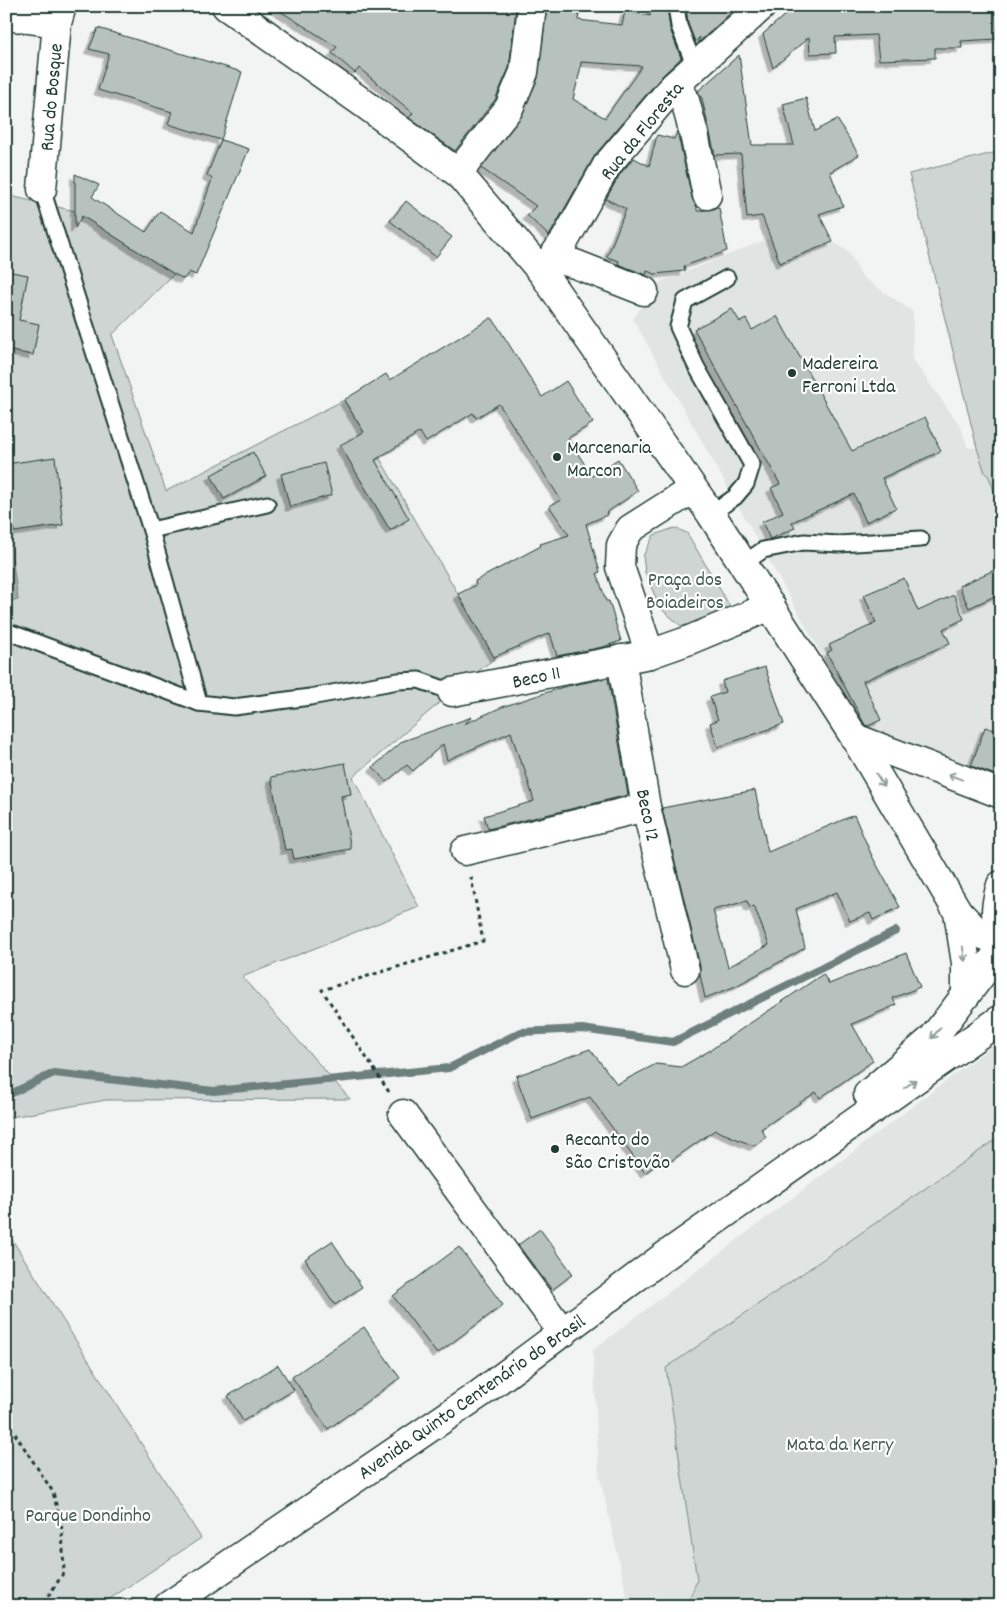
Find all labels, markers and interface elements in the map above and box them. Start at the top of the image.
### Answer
street label: Rua do Bosque [34,42,72,152]
street label: Rua da Floresta [595,76,692,187]
place label: Madereira Ferroni Ltda [802,351,896,402]
marker: Madereira Ferroni Ltda [786,367,798,379]
place label: Marcenaria Marcon [567,435,652,486]
marker: Marcenaria Marcon [551,451,563,463]
park label: Praça dos Boiadeiros [646,567,724,618]
street label: Beco 11 [510,660,563,698]
one-way arrow [876,772,886,786]
one-way arrow [948,772,963,781]
street label: Beco 12 [627,787,665,844]
one-way arrow [960,945,970,961]
one-way arrow [930,1027,941,1040]
one-way arrow [903,1078,916,1089]
place label: Recanto do São Cristovão [565,1127,670,1178]
marker: Recanto do São Cristovão [549,1143,561,1155]
street label: Avenida Quinto Centenário do Brasil [353,1309,592,1488]
park label: Mata da Kerry [787,1432,894,1460]
park label: Parque Dondinho [25,1503,151,1531]

